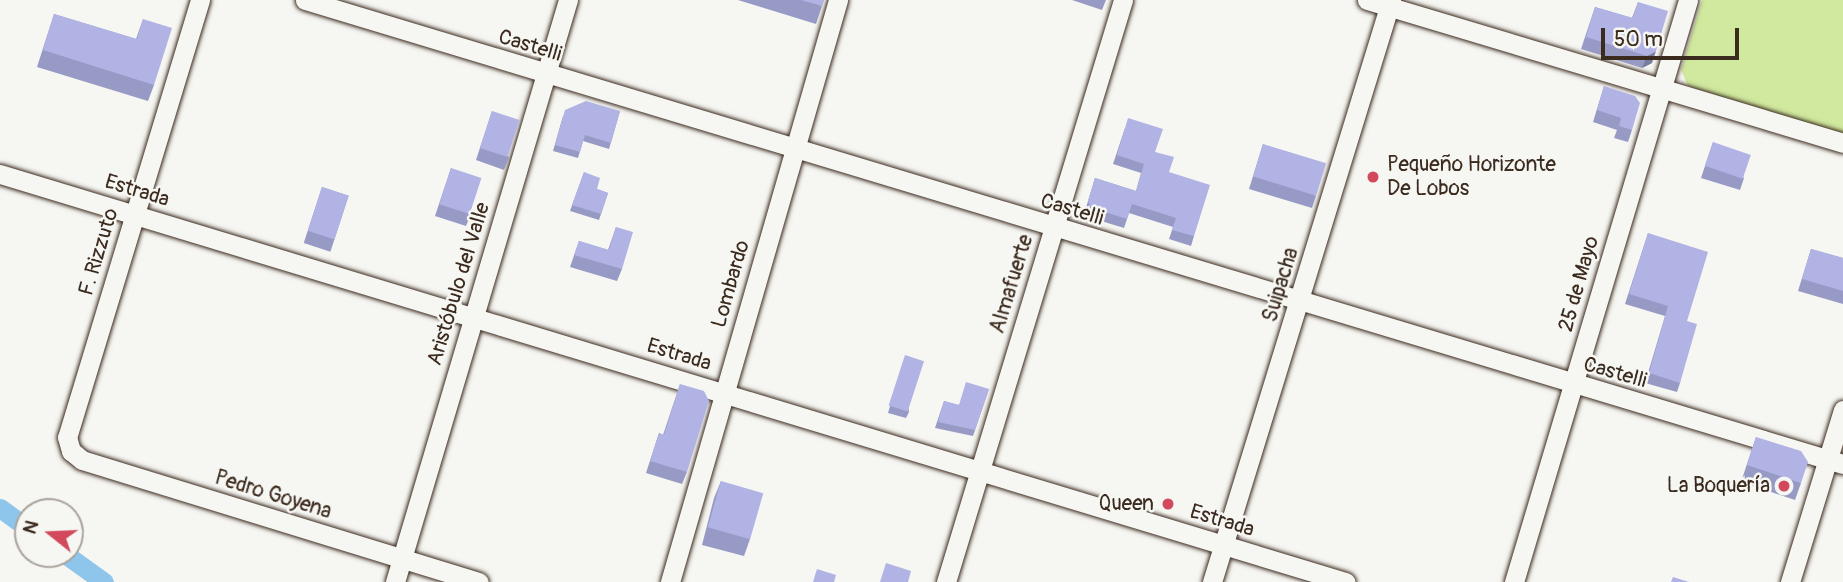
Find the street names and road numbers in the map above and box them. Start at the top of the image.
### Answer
street label: Castelli [495,24,565,68]
street label: Estrada [102,169,172,213]
street label: Castelli [1037,188,1107,232]
street label: Aristóbulo del Valle [422,200,496,368]
street label: F. Rizzuto [74,205,124,299]
street label: Almafuerte [985,232,1039,336]
street label: 25 de Mayo [1553,233,1605,335]
street label: Lombardo [707,238,755,330]
street label: Suipacha [1258,245,1304,325]
street label: Estrada [644,333,714,377]
street label: Castelli [1580,352,1650,394]
street label: Pedro Goyena [212,465,334,525]
street label: Estrada [1187,499,1257,543]

